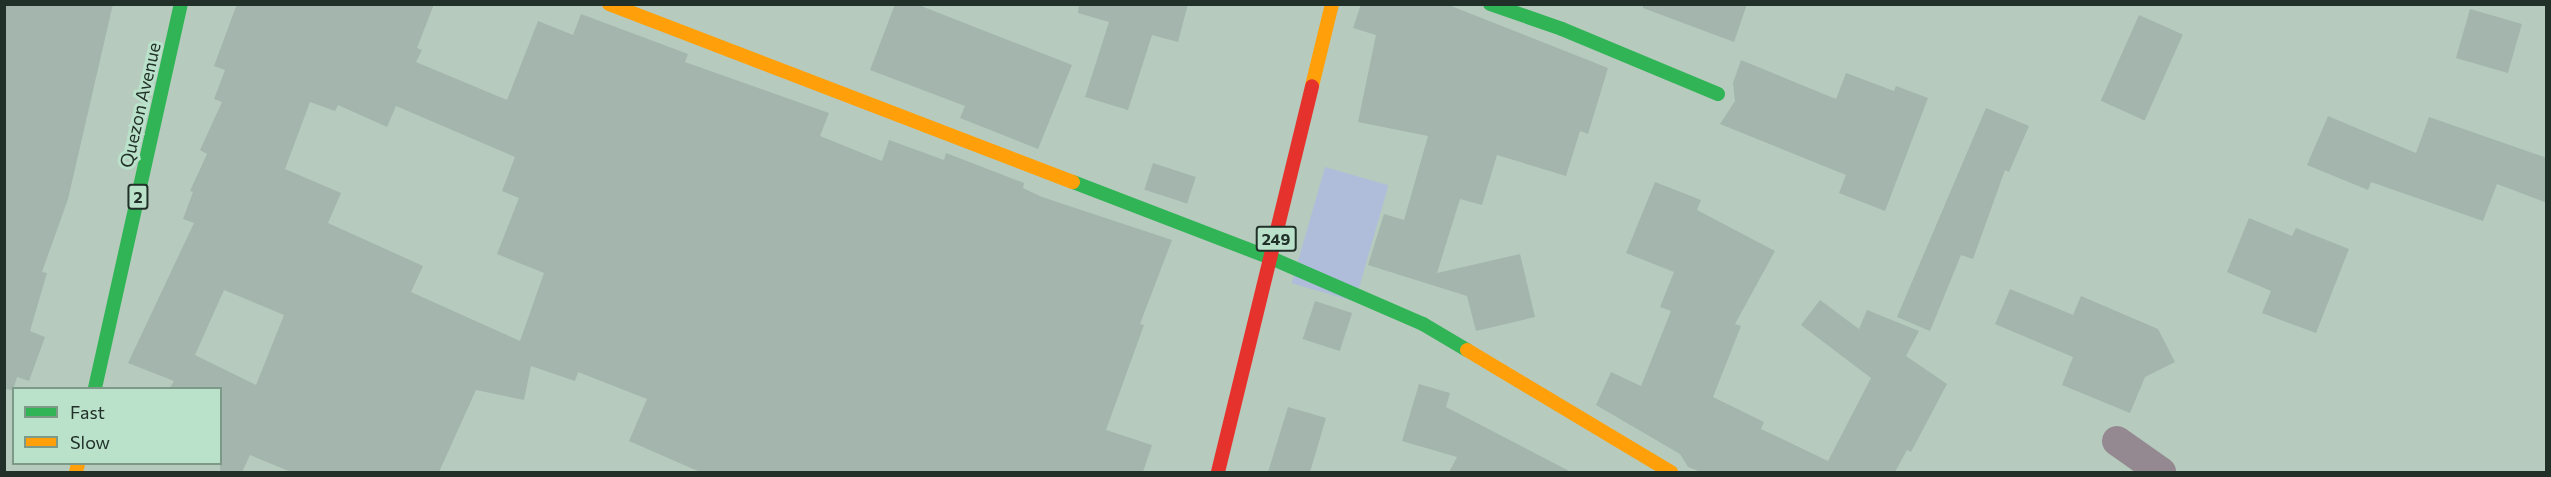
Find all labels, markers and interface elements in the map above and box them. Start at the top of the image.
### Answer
street label: Quezon Avenue [115,40,165,170]
road number: 2 [126,184,150,210]
road number: 249 [1255,226,1297,252]
legend [12,387,222,465]
text: Fast [70,401,105,423]
text: Slow [70,431,110,453]

